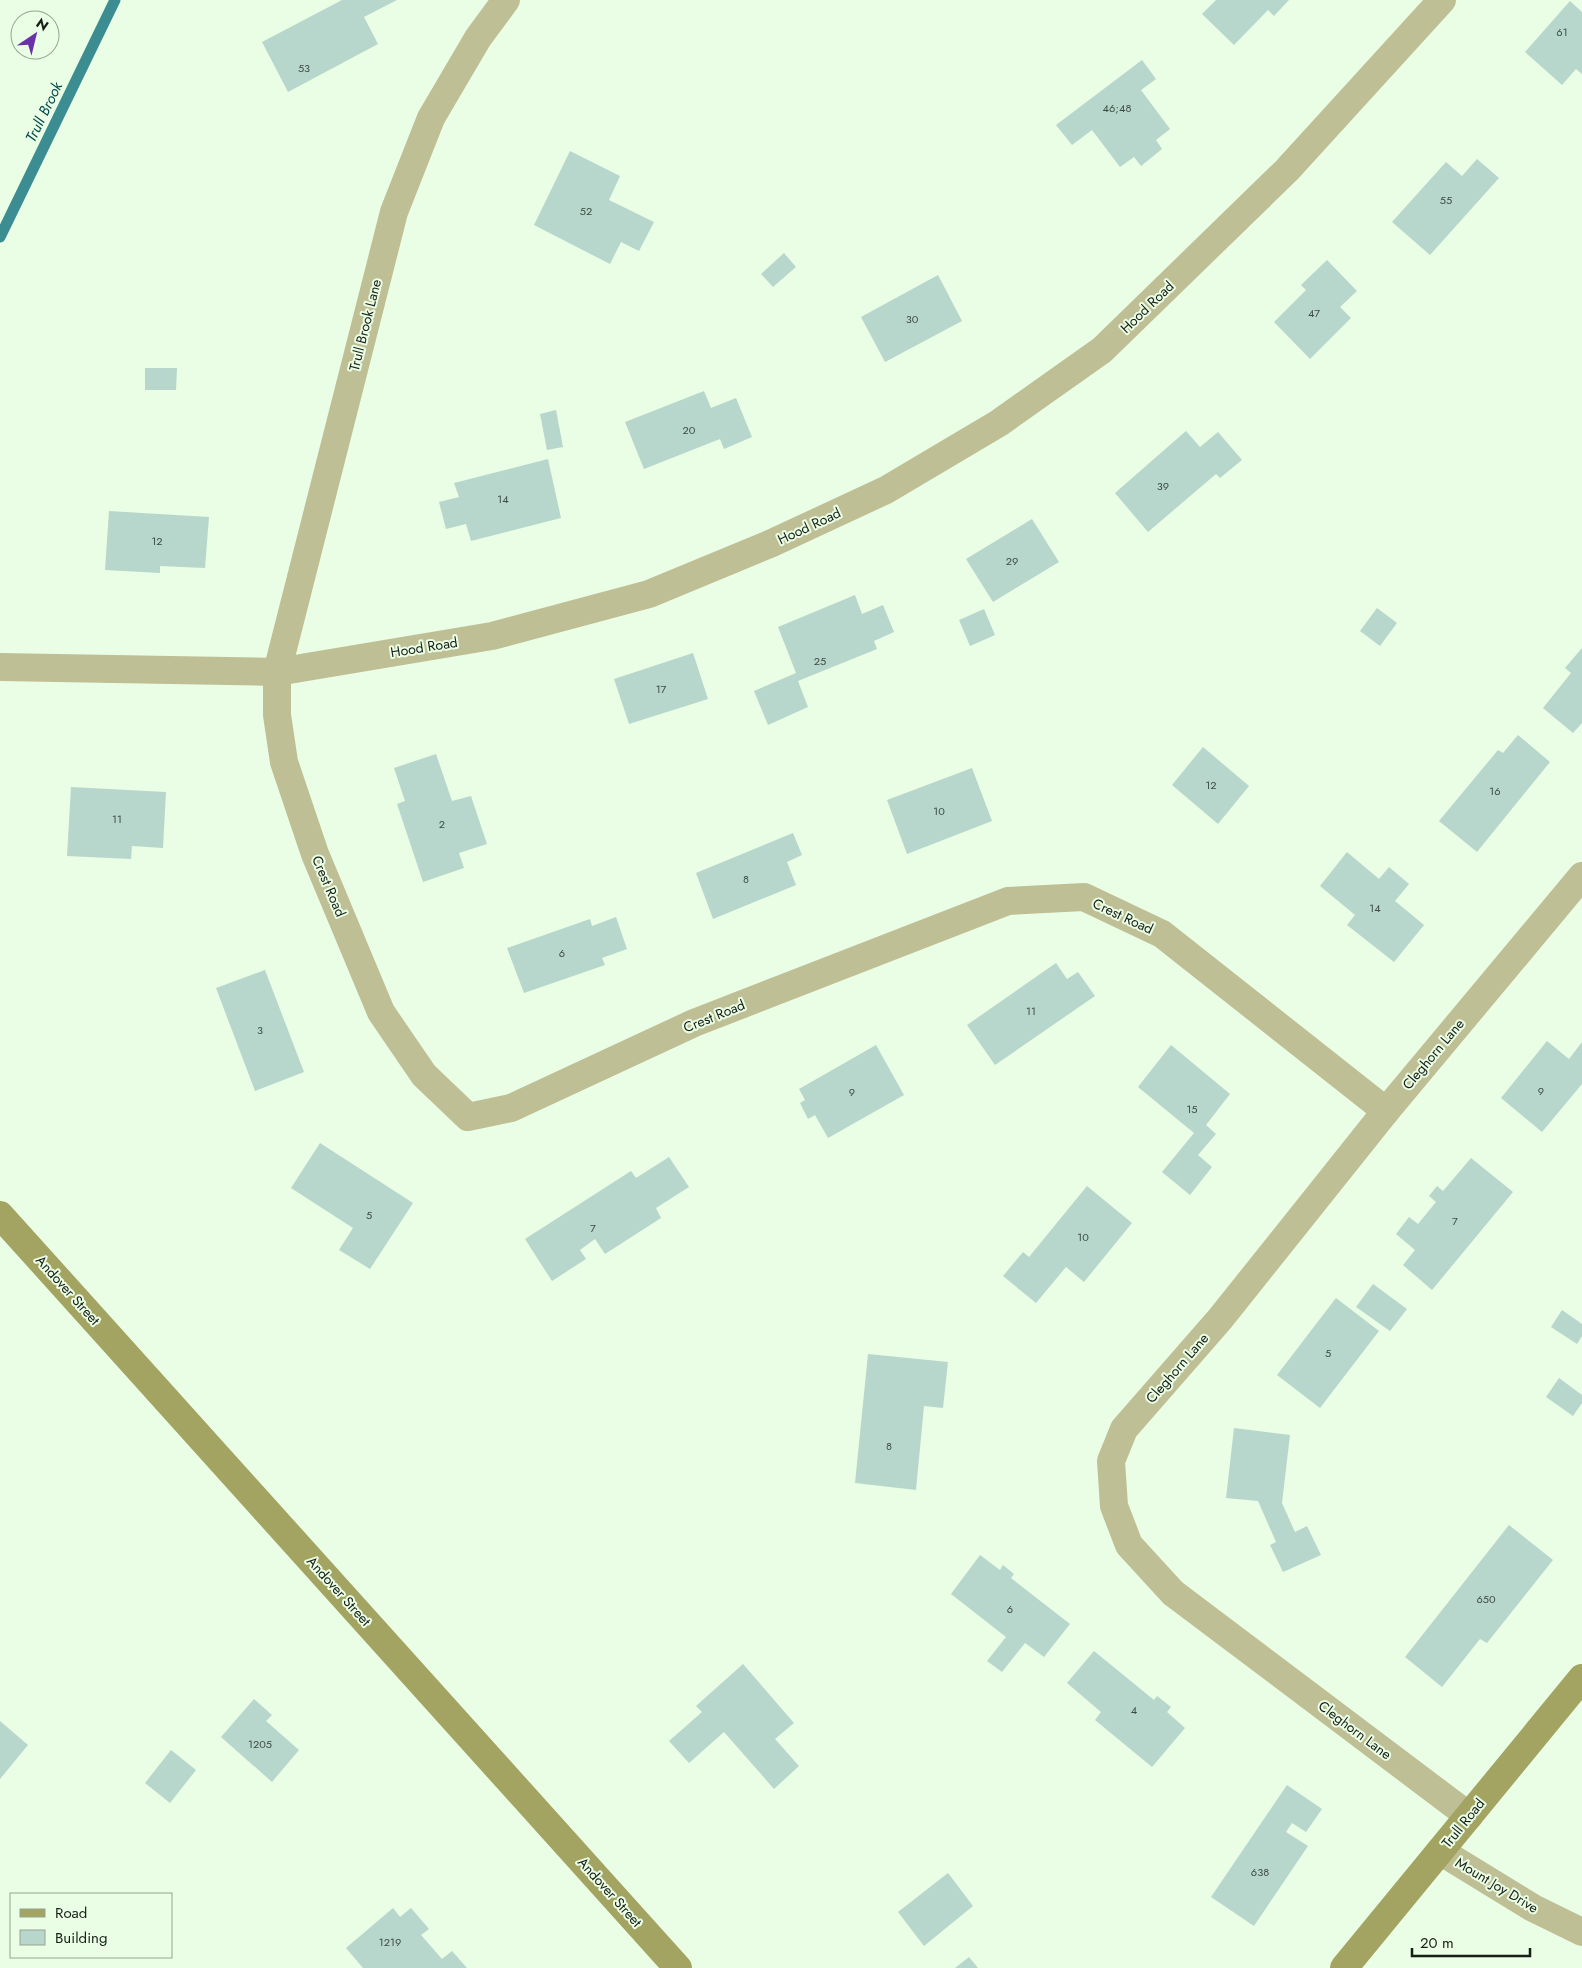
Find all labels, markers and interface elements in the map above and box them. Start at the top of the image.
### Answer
north arrow [10,10,60,60]
text: N [32,13,53,36]
house number: 61 [1556,24,1568,40]
house number: 53 [298,60,310,76]
water label: Trull Brook [20,78,68,146]
house number: 46;48 [1103,100,1131,116]
house number: 55 [1440,192,1452,208]
house number: 52 [580,203,592,219]
street label: Hood Road [1116,276,1178,338]
street label: Trull Brook Lane [344,277,386,373]
house number: 47 [1308,305,1320,321]
house number: 30 [906,311,919,327]
house number: 20 [683,422,696,438]
house number: 39 [1157,478,1169,494]
house number: 14 [497,491,509,507]
street label: Hood Road [774,503,844,549]
house number: 12 [151,533,163,549]
house number: 29 [1006,553,1018,569]
street label: Hood Road [389,632,459,662]
house number: 25 [814,653,826,669]
house number: 17 [656,681,667,697]
house number: 12 [1205,777,1217,793]
house number: 16 [1489,783,1501,799]
house number: 10 [933,803,945,819]
house number: 11 [112,811,122,827]
house number: 2 [439,816,445,832]
street label: Crest Road [307,852,351,920]
house number: 8 [743,871,749,887]
street label: Crest Road [1089,893,1157,939]
house number: 14 [1369,900,1381,916]
house number: 6 [559,945,565,961]
street label: Crest Road [680,995,748,1037]
house number: 11 [1026,1003,1036,1019]
street label: Cleghorn Lane [1397,1014,1469,1094]
house number: 3 [257,1022,263,1038]
house number: 9 [1538,1083,1544,1099]
house number: 9 [849,1084,855,1100]
house number: 15 [1186,1101,1198,1117]
house number: 5 [366,1207,372,1223]
house number: 7 [1452,1213,1458,1229]
house number: 7 [590,1220,596,1236]
house number: 10 [1077,1229,1089,1245]
street label: Andover Street [31,1251,105,1330]
street label: Cleghorn Lane [1141,1329,1213,1407]
house number: 5 [1325,1345,1331,1361]
house number: 8 [886,1438,892,1454]
street label: Andover Street [302,1552,376,1631]
house number: 650 [1476,1591,1496,1607]
house number: 6 [1007,1601,1013,1617]
street label: Cleghorn Lane [1314,1696,1396,1764]
house number: 4 [1131,1702,1138,1718]
house number: 1205 [248,1736,272,1752]
street label: Trull Road [1437,1794,1489,1852]
street label: Mount Joy Drive [1452,1852,1542,1918]
street label: Andover Street [573,1853,647,1932]
house number: 638 [1251,1864,1269,1880]
legend [10,1893,172,1958]
text: Road [55,1902,87,1924]
scale bar [1412,1926,1530,1958]
text: Building [55,1927,107,1949]
text: 20 m [1420,1932,1454,1954]
house number: 1219 [379,1934,401,1950]

